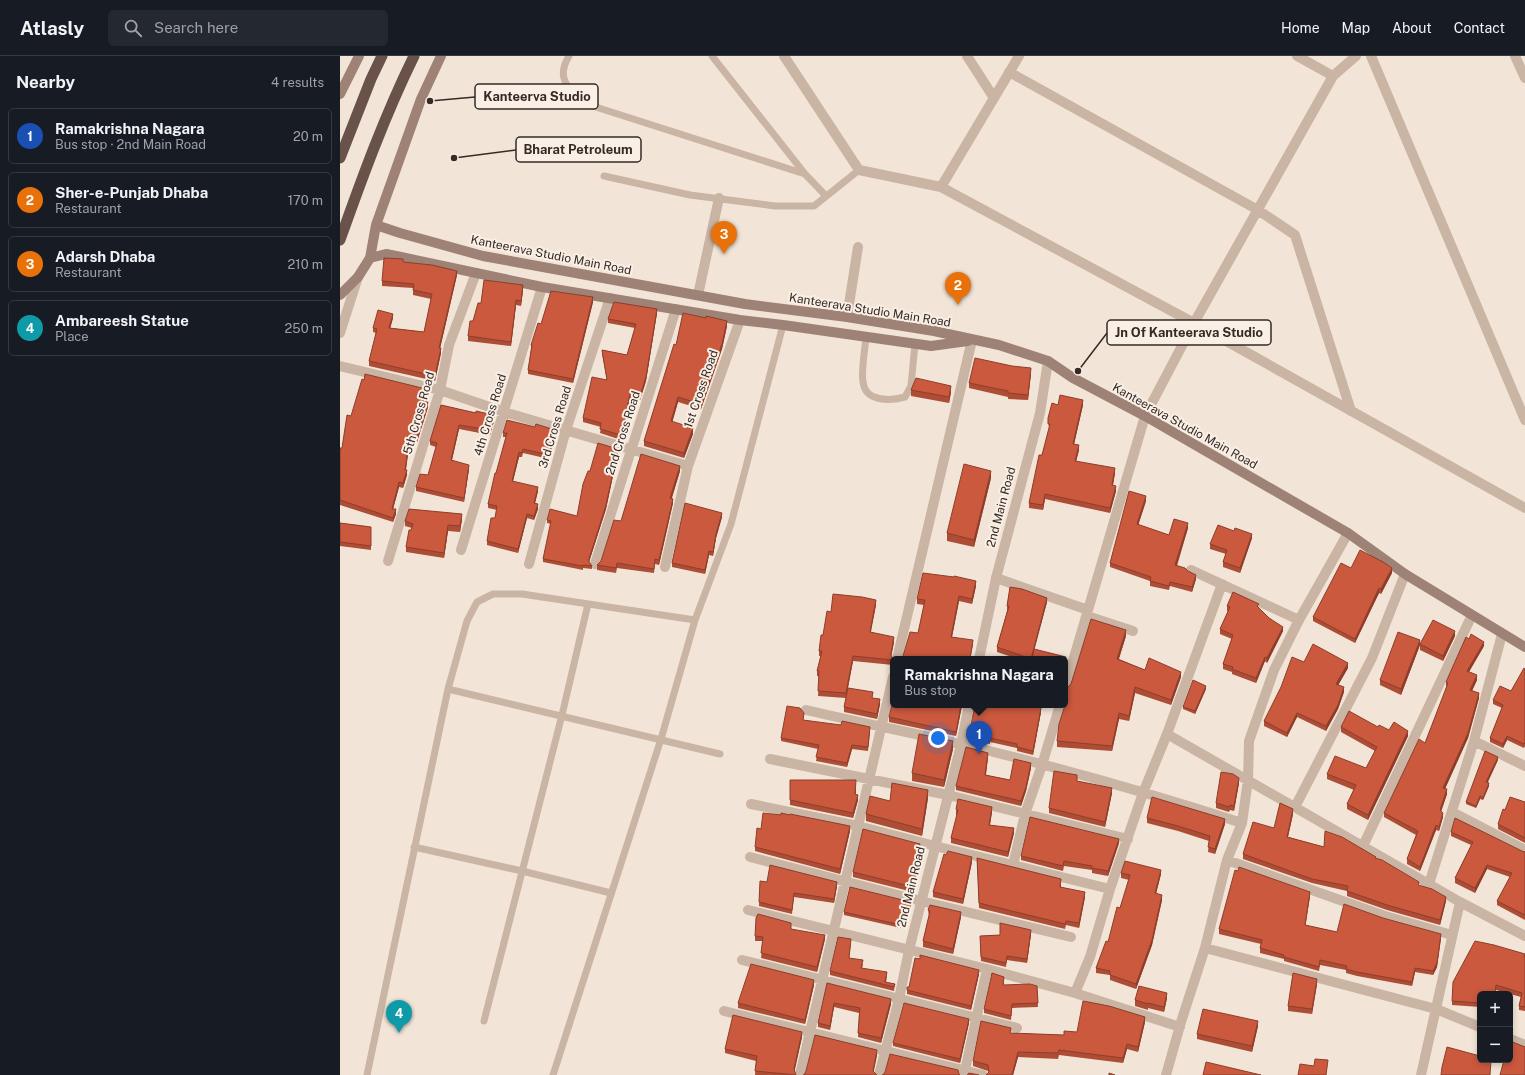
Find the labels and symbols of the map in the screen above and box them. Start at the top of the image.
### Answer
callout: Kanteerva Studio [475,84,598,109]
text: Kanteerva Studio [483,89,591,104]
callout: Bharat Petroleum [516,137,641,162]
text: Bharat Petroleum [523,142,633,157]
pin: 3 [711,221,737,254]
street label: Kanteerava Studio Main Road [469,233,633,277]
pin: 2 [945,272,971,305]
street label: Kanteerava Studio Main Road [788,290,952,330]
callout: Jn Of Kanteerava Studio [1107,320,1271,345]
text: Jn Of Kanteerava Studio [1115,325,1263,340]
street label: 1st Cross Road [681,348,721,430]
street label: 5th Cross Road [401,370,437,456]
street label: 4th Cross Road [471,372,509,458]
street label: Kanteerava Studio Main Road [1110,380,1260,472]
street label: 3rd Cross Road [536,384,574,470]
street label: 2nd Cross Road [603,389,643,477]
street label: 2nd Main Road [984,465,1018,549]
pin: 1 [966,721,992,754]
your location [928,728,948,748]
street label: 2nd Main Road [894,845,928,929]
pin: 4 [386,1000,412,1033]

